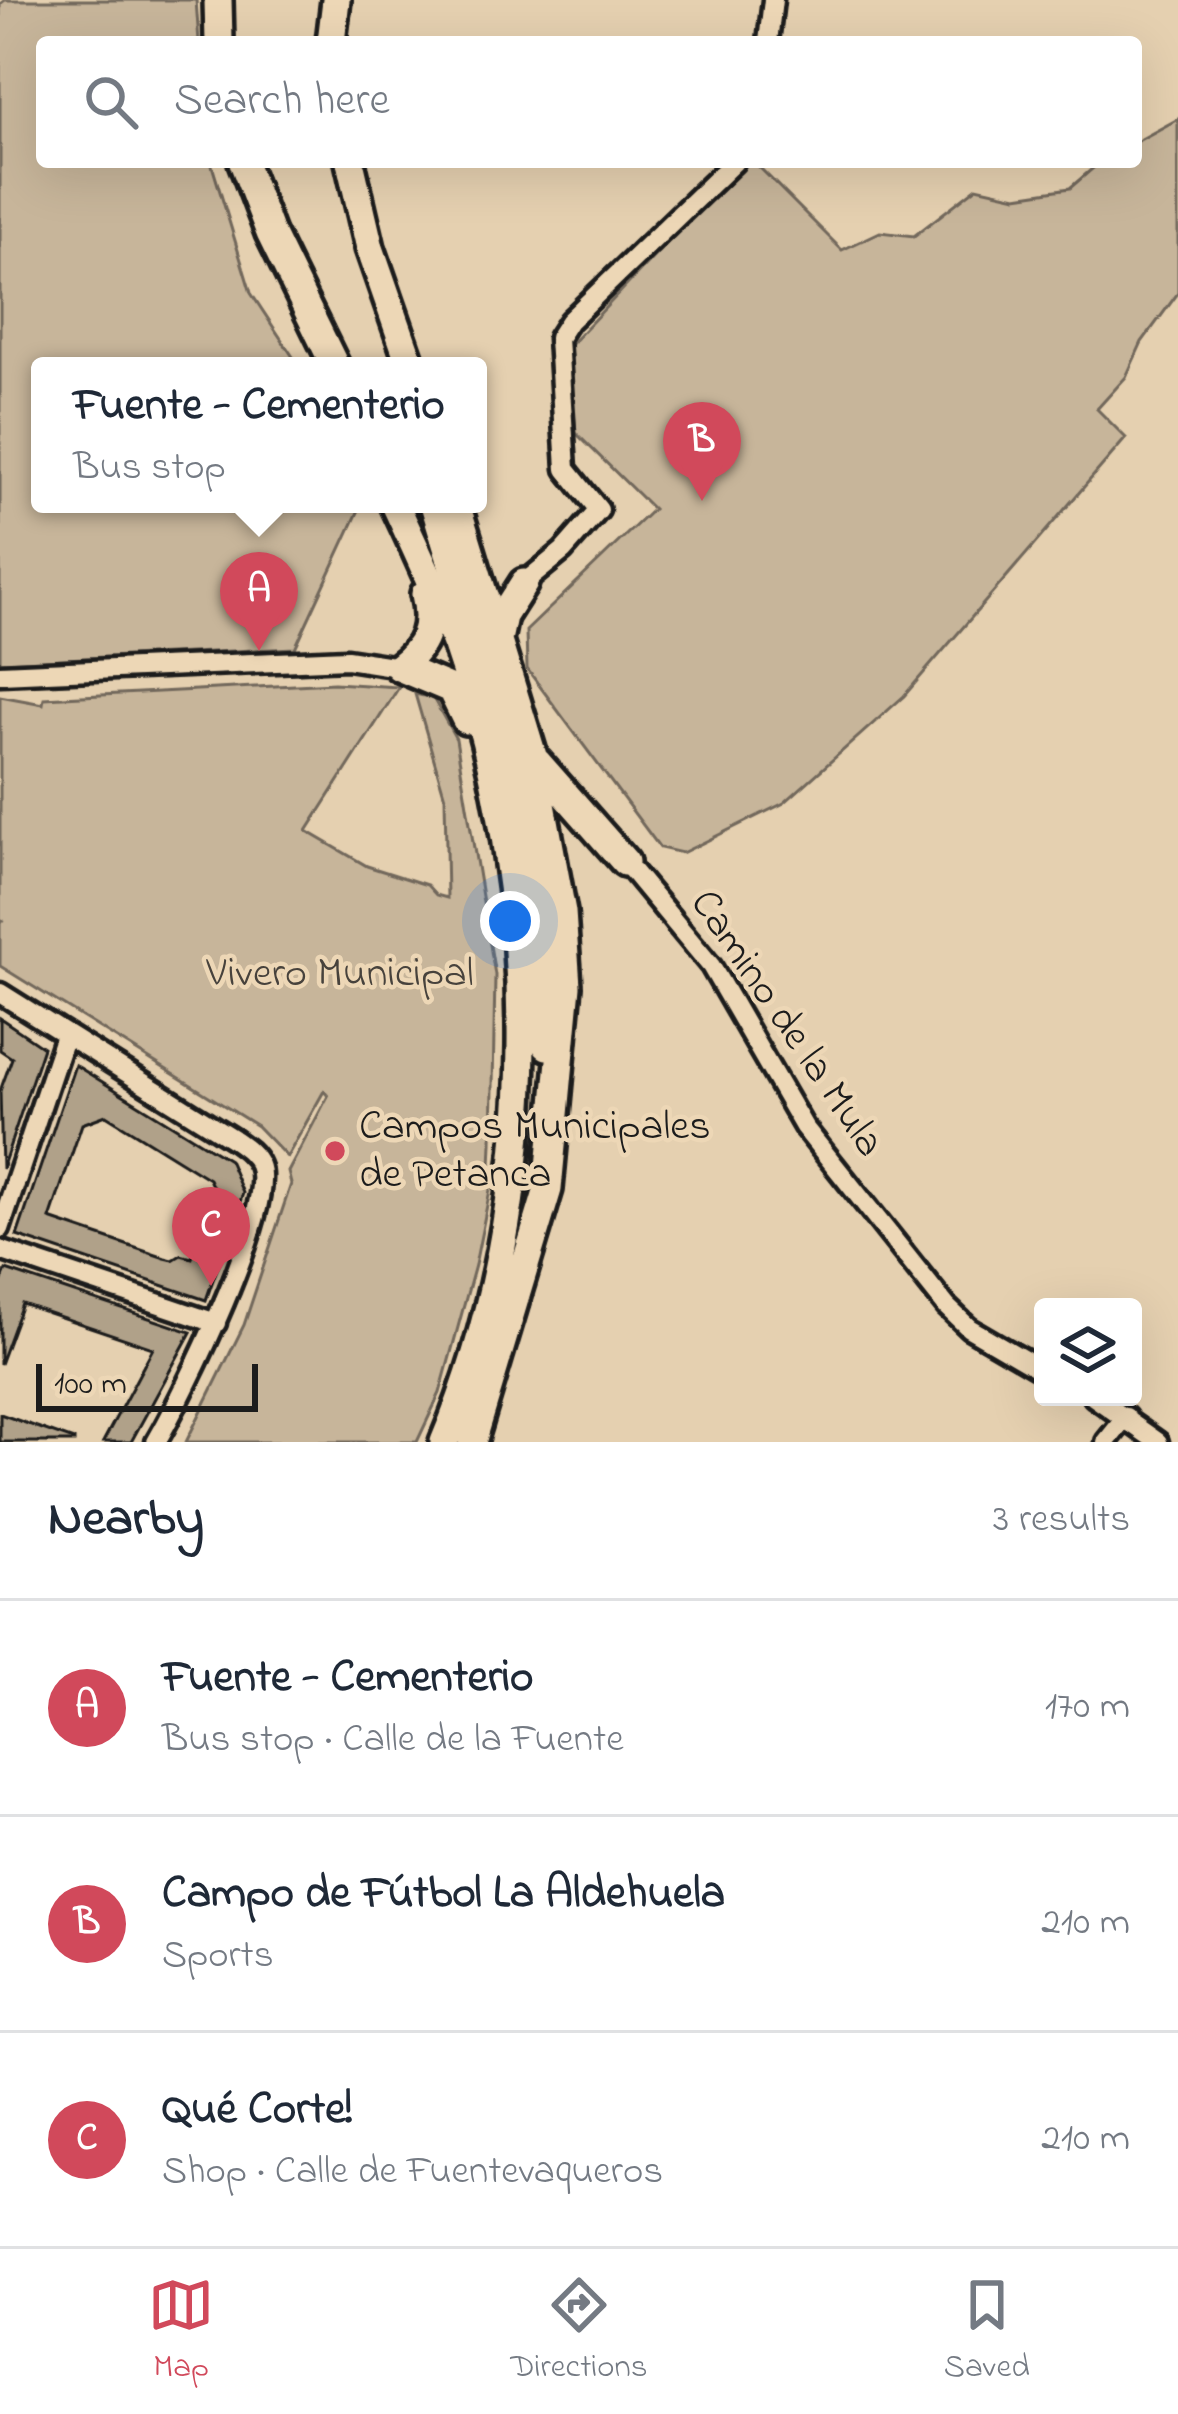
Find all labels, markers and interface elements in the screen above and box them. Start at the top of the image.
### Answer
search box [36,36,1142,168]
icon: search [78,69,144,135]
text: Search here [174,69,390,135]
popup [31,357,487,513]
text: Fuente - Cementerio [73,374,445,440]
pin: B [663,402,741,501]
text: Bus stop [73,440,226,497]
pin: A [220,552,298,651]
street label: Camino de la Mula [674,878,898,1170]
your location [480,891,540,951]
park label: Vivero Municipal [205,944,474,1005]
place label: Campos Municipales de Petanca [359,1097,711,1206]
marker: Campos Municipales de Petanca [322,1138,348,1164]
pin: C [172,1187,250,1286]
map controls [1034,1298,1142,1406]
button: layers [1034,1298,1142,1406]
scale bar [36,1358,258,1411]
text: 100 m [54,1361,127,1409]
text: Nearby [48,1483,204,1558]
text: 3 results [993,1492,1130,1549]
text: Fuente - Cementerio [162,1646,533,1712]
text: A [75,1679,99,1736]
text: 170 m [1045,1679,1130,1736]
text: Bus stop · Calle de la Fuente [162,1712,624,1769]
text: Campo de Fútbol La Aldehuela [162,1862,725,1928]
text: B [74,1895,100,1952]
text: 210 m [1041,1895,1130,1952]
text: Sports [162,1928,274,1985]
text: Qué Corte! [162,2078,352,2144]
text: C [76,2111,98,2168]
text: 210 m [1041,2111,1130,2168]
text: Shop · Calle de Fuentevaqueros [162,2144,663,2201]
tab: Map [148,2272,214,2392]
tab: Directions [510,2272,647,2392]
tab: Saved [944,2272,1030,2392]

